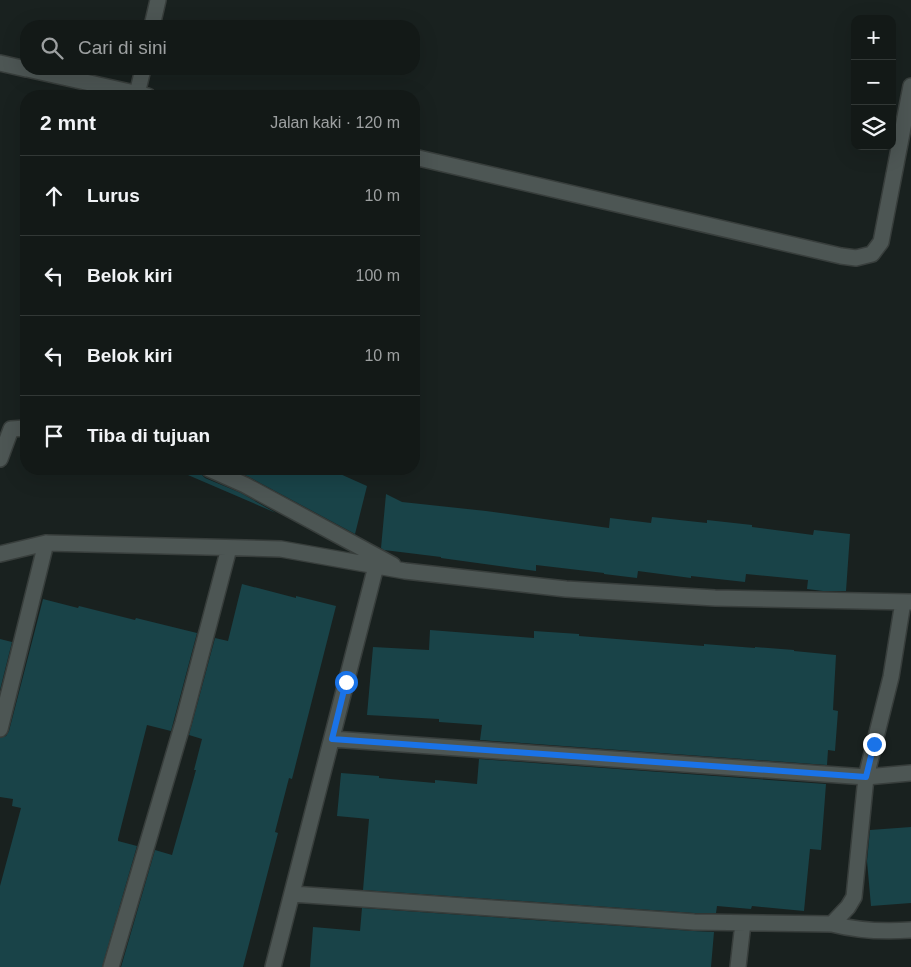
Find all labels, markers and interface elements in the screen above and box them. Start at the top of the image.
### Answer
map controls [851,15,896,150]
button: + [851,15,896,60]
search box [20,20,420,75]
icon: search [38,34,66,62]
text: Cari di sini [78,37,167,58]
button: − [851,60,896,105]
button: layers [851,105,896,150]
text: 2 mnt [40,111,96,134]
text: Jalan kaki · 120 m [270,114,400,131]
icon: ahead [40,182,68,210]
text: Lurus [87,185,140,206]
text: 10 m [364,187,400,204]
icon: left [40,262,68,290]
text: Belok kiri [87,265,173,286]
text: 100 m [356,267,400,284]
icon: left [40,342,68,370]
text: Belok kiri [87,345,173,366]
text: 10 m [364,347,400,364]
icon: arrive [40,422,68,450]
text: Tiba di tujuan [87,425,210,446]
route start [335,671,358,694]
route end [863,733,886,756]

